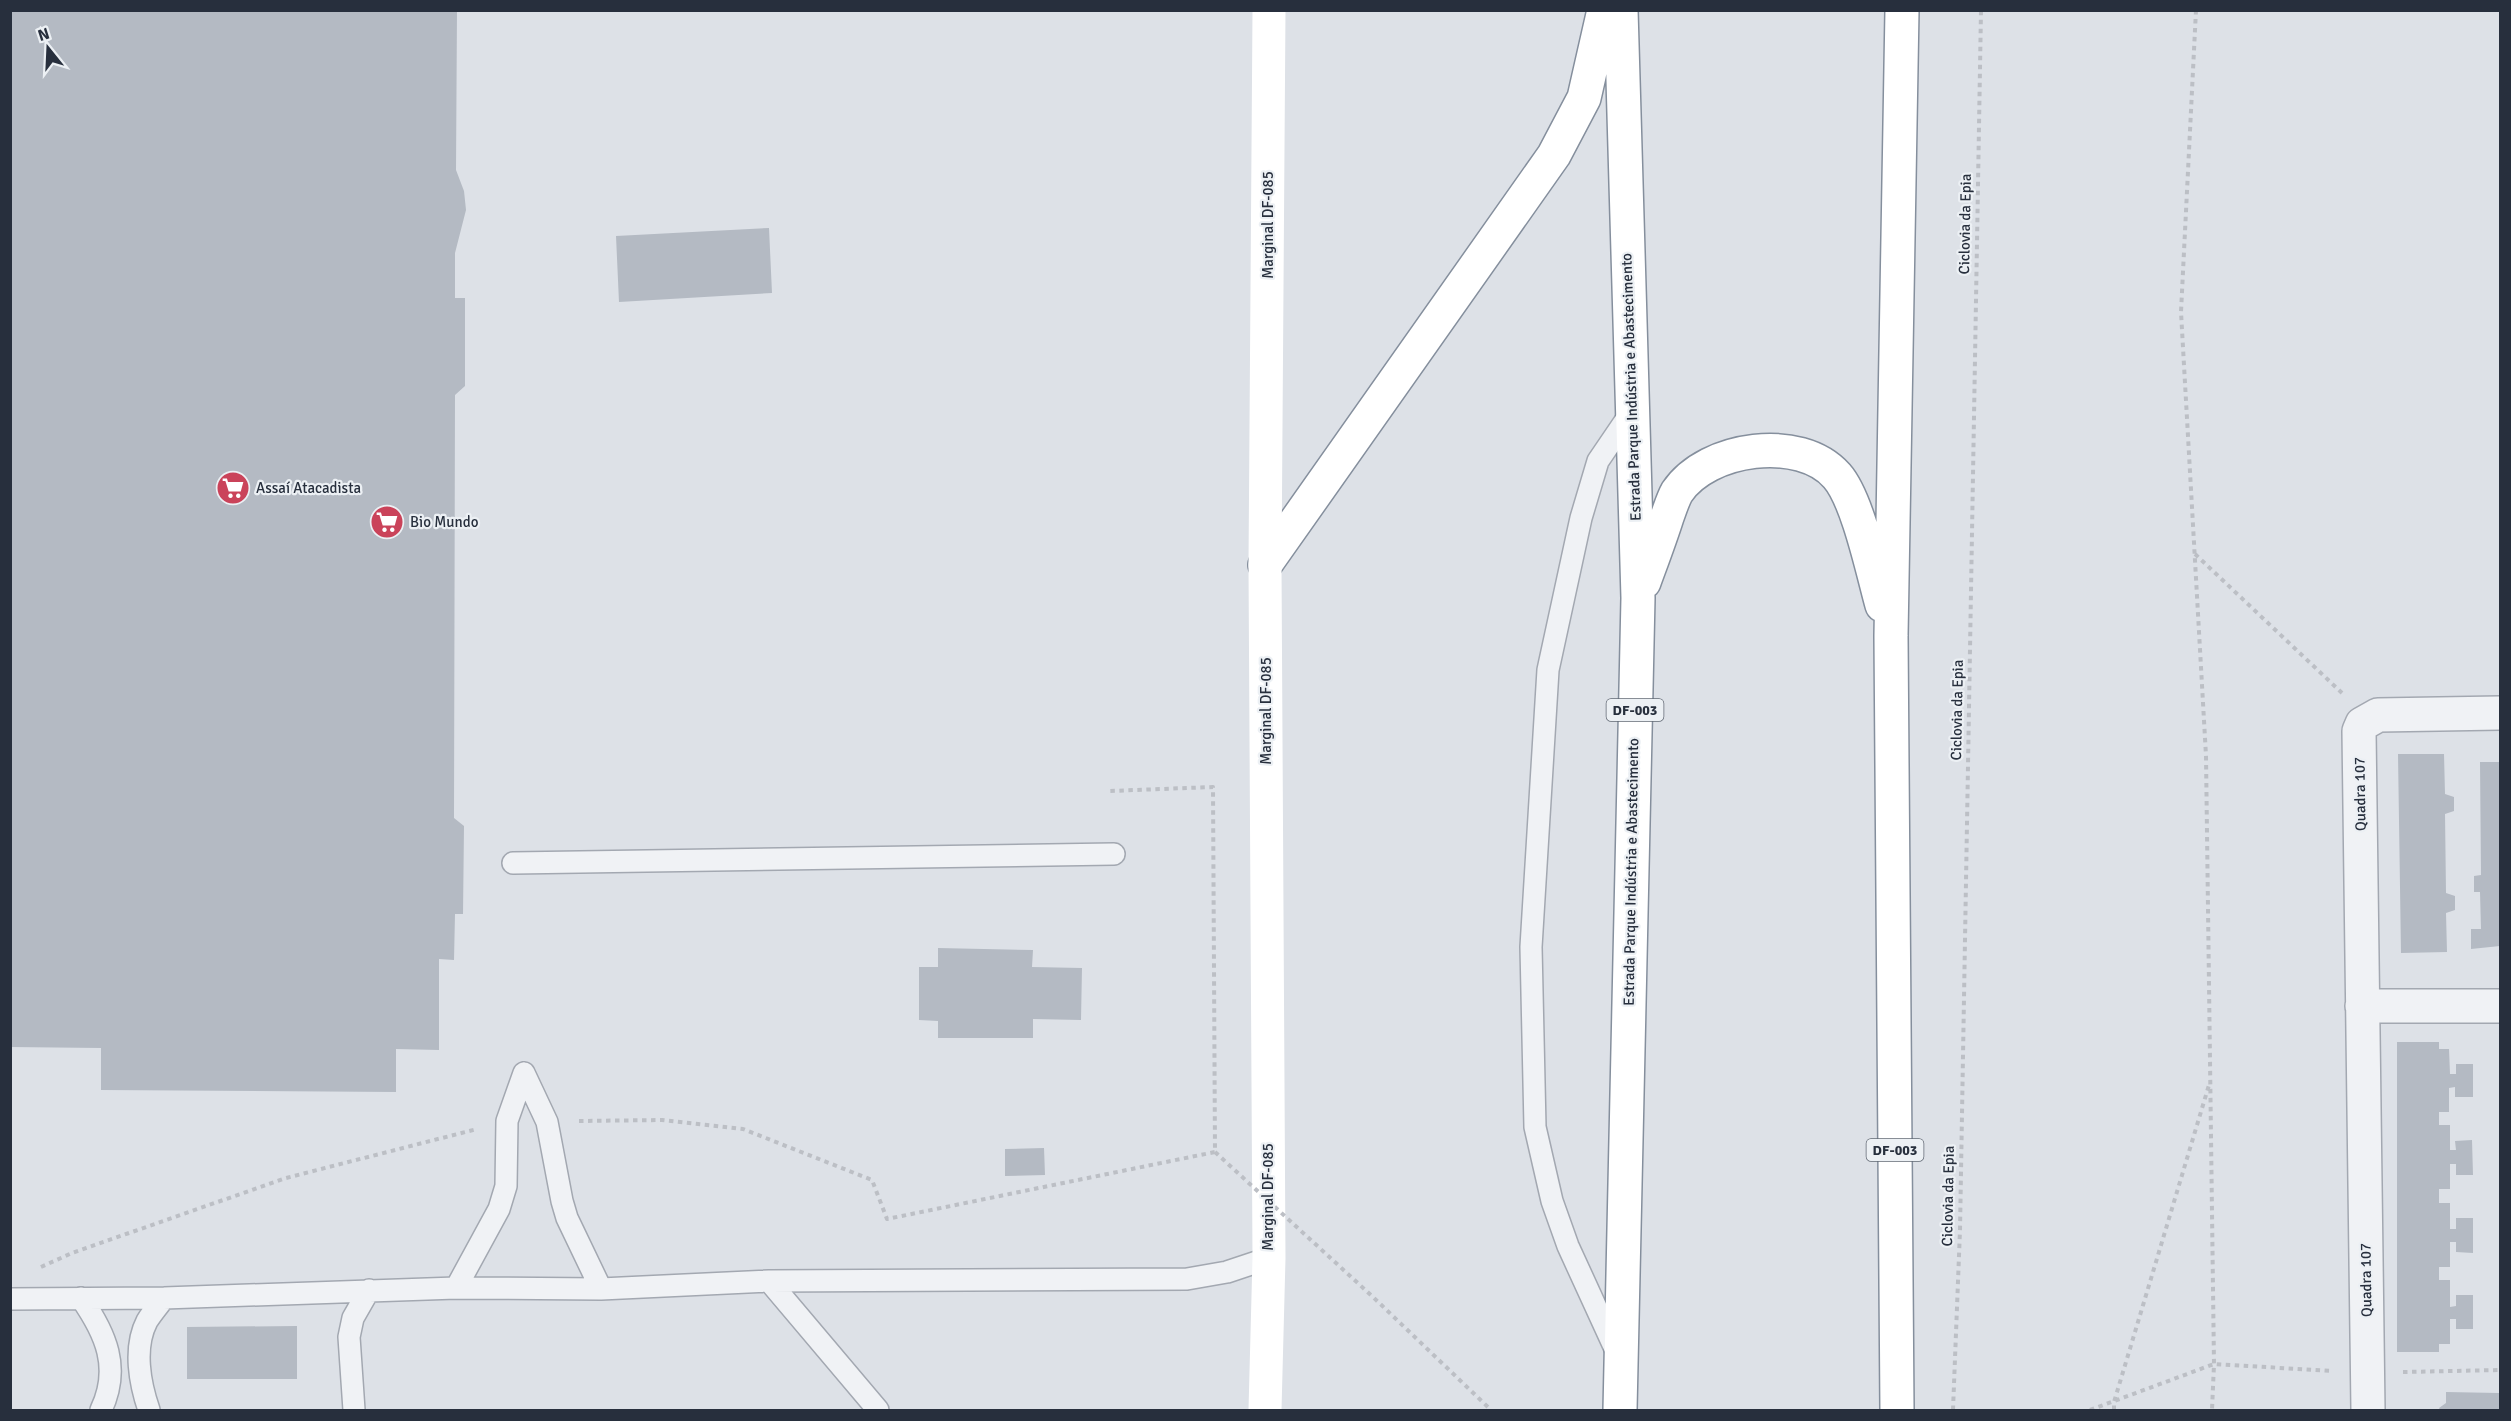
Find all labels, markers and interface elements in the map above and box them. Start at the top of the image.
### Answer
north arrow [18,18,78,78]
text: N [35,23,52,46]
street label: Marginal DF-085 [1259,171,1277,279]
street label: Ciclovia da Epia [1955,174,1975,274]
street label: Estrada Parque Indústria e Abastecimento [1617,253,1645,521]
supermarket icon: Assaí Atacadista [215,470,251,506]
place label: Assaí Atacadista [256,479,361,497]
supermarket icon: Bio Mundo [369,504,405,540]
place label: Bio Mundo [410,513,479,531]
street label: Marginal DF-085 [1257,657,1275,765]
street label: Ciclovia da Epia [1947,660,1967,760]
road number: DF-003 [1606,699,1664,721]
street label: Estrada Parque Indústria e Abastecimento [1620,738,1642,1006]
street label: Quadra 107 [2350,757,2370,831]
road number: DF-003 [1866,1139,1924,1161]
street label: Marginal DF-085 [1259,1143,1277,1251]
street label: Ciclovia da Epia [1938,1146,1958,1246]
street label: Quadra 107 [2356,1243,2376,1317]

